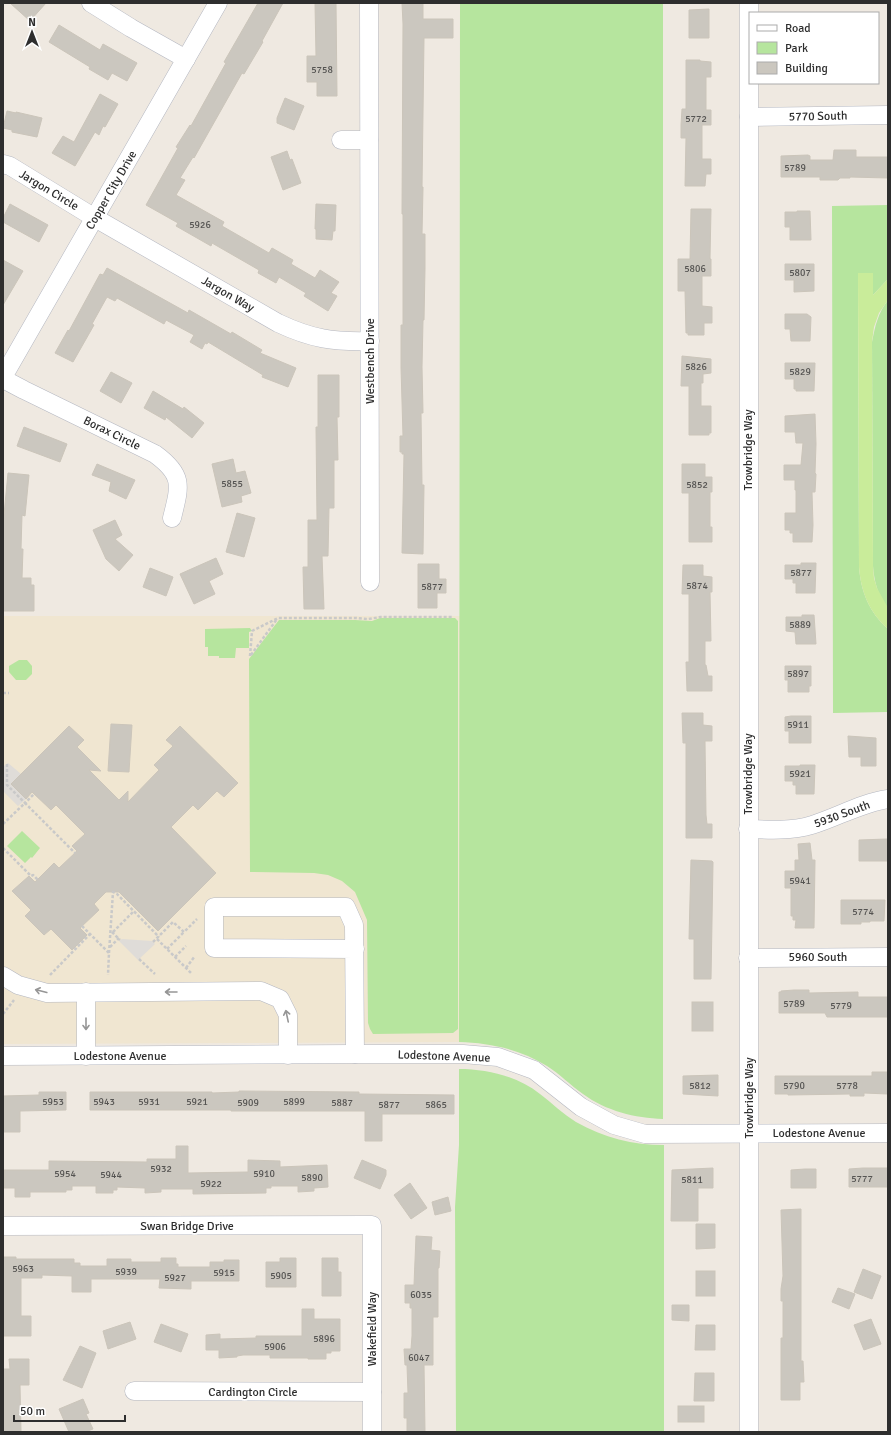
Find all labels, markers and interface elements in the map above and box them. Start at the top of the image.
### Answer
north arrow [12,12,52,52]
legend [749,12,879,84]
text: N [28,16,36,29]
text: Road [785,21,811,36]
text: Park [785,41,808,56]
text: Building [785,61,828,76]
house number: 5758 [311,64,333,76]
street label: 5770 South [788,108,848,125]
house number: 5772 [685,113,707,125]
street label: Copper City Drive [83,148,140,233]
house number: 5789 [784,162,806,174]
street label: Jargon Circle [16,167,81,214]
house number: 5926 [189,219,211,231]
house number: 5806 [684,263,706,275]
house number: 5807 [789,267,811,279]
street label: Jargon Way [199,273,257,316]
street label: Westbench Drive [363,318,378,404]
house number: 5826 [685,361,707,373]
house number: 5829 [789,366,811,378]
street label: Trowbridge Way [741,409,756,491]
street label: Borax Circle [81,413,143,454]
house number: 5855 [221,478,243,490]
house number: 5852 [686,479,708,491]
house number: 5877 [790,567,812,579]
house number: 5874 [686,580,708,592]
house number: 5877 [421,581,443,593]
house number: 5889 [789,619,811,631]
house number: 5897 [787,668,809,680]
house number: 5911 [787,719,809,731]
street label: Trowbridge Way [741,733,756,815]
house number: 5921 [789,768,811,780]
street label: 5930 South [812,797,872,832]
house number: 5941 [789,875,811,887]
house number: 5774 [852,906,874,918]
street label: 5960 South [789,950,847,965]
one-way arrow [35,987,48,994]
one-way arrow [165,988,178,996]
house number: 5789 [783,998,805,1010]
house number: 5779 [830,1000,852,1012]
one-way arrow [283,1010,291,1023]
one-way arrow [82,1017,90,1030]
street label: Lodestone Avenue [397,1047,491,1066]
street label: Lodestone Avenue [74,1049,166,1064]
street label: Trowbridge Way [742,1057,757,1139]
house number: 5812 [689,1080,711,1092]
house number: 5790 [783,1080,805,1092]
house number: 5778 [836,1080,858,1092]
house number: 5953 [42,1096,64,1108]
house number: 5943 [93,1096,115,1108]
house number: 5931 [138,1096,160,1108]
house number: 5921 [186,1096,208,1108]
house number: 5899 [283,1096,305,1108]
house number: 5909 [237,1097,259,1109]
house number: 5887 [331,1097,353,1109]
house number: 5877 [378,1099,400,1111]
house number: 5865 [425,1099,447,1111]
street label: Lodestone Avenue [773,1126,865,1141]
house number: 5932 [150,1163,172,1175]
house number: 5954 [54,1168,76,1180]
house number: 5910 [253,1168,275,1180]
house number: 5944 [100,1169,122,1181]
house number: 5890 [301,1172,323,1184]
house number: 5777 [851,1173,873,1185]
house number: 5811 [681,1174,703,1186]
house number: 5922 [200,1178,222,1190]
street label: Swan Bridge Drive [140,1219,234,1234]
house number: 5963 [12,1263,34,1275]
house number: 5939 [115,1266,137,1278]
house number: 5915 [213,1267,235,1279]
house number: 5905 [270,1270,292,1282]
house number: 5927 [164,1272,186,1284]
house number: 6035 [410,1289,432,1301]
street label: Wakefield Way [365,1291,380,1366]
house number: 5896 [313,1333,335,1345]
house number: 5906 [264,1341,286,1353]
house number: 6047 [408,1352,430,1364]
street label: Cardington Circle [208,1385,298,1400]
scale bar [14,1397,125,1423]
text: 50 m [20,1404,45,1419]

